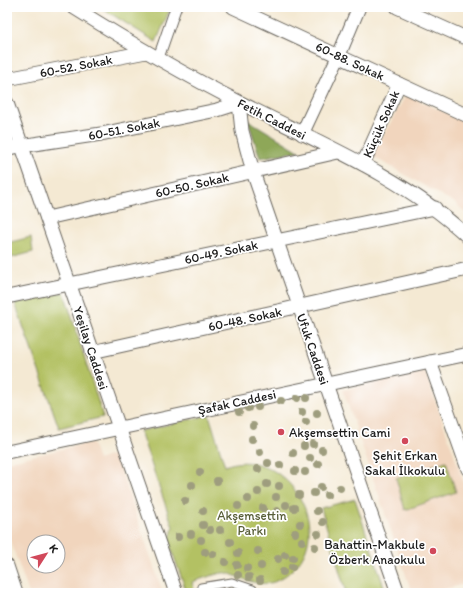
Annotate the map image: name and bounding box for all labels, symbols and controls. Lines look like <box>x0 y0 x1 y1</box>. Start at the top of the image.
street label: 60-88. Sokak <box>313 39 387 84</box>
street label: 60-52. Sokak <box>38 52 114 80</box>
street label: Küçük Sokak <box>360 88 403 160</box>
street label: Fetih Caddesi <box>235 95 309 143</box>
street label: 60-51. Sokak <box>87 115 162 143</box>
street label: 60-50. Sokak <box>154 169 230 201</box>
street label: 60-49. Sokak <box>183 237 259 267</box>
street label: Yeşilay Caddesi <box>70 304 112 392</box>
street label: 60-48. Sokak <box>207 304 284 334</box>
street label: Ufuk Caddesi <box>294 311 332 387</box>
street label: Şafak Caddesi <box>197 386 277 418</box>
place label: Akşemsettin Cami <box>289 425 390 440</box>
marker: Akşemsettin Cami <box>276 427 286 437</box>
marker: Şehit Erkan Sakal İlkokulu <box>400 436 410 446</box>
place label: Şehit Erkan Sakal İlkokulu <box>365 448 445 478</box>
park label: Akşemsettin Parkı <box>217 508 287 538</box>
north arrow <box>26 534 66 574</box>
place label: Bahattin-Makbule Özberk Anaokulu <box>324 537 425 567</box>
text: K <box>46 542 62 556</box>
marker: Bahattin-Makbule Özberk Anaokulu <box>428 546 438 556</box>

